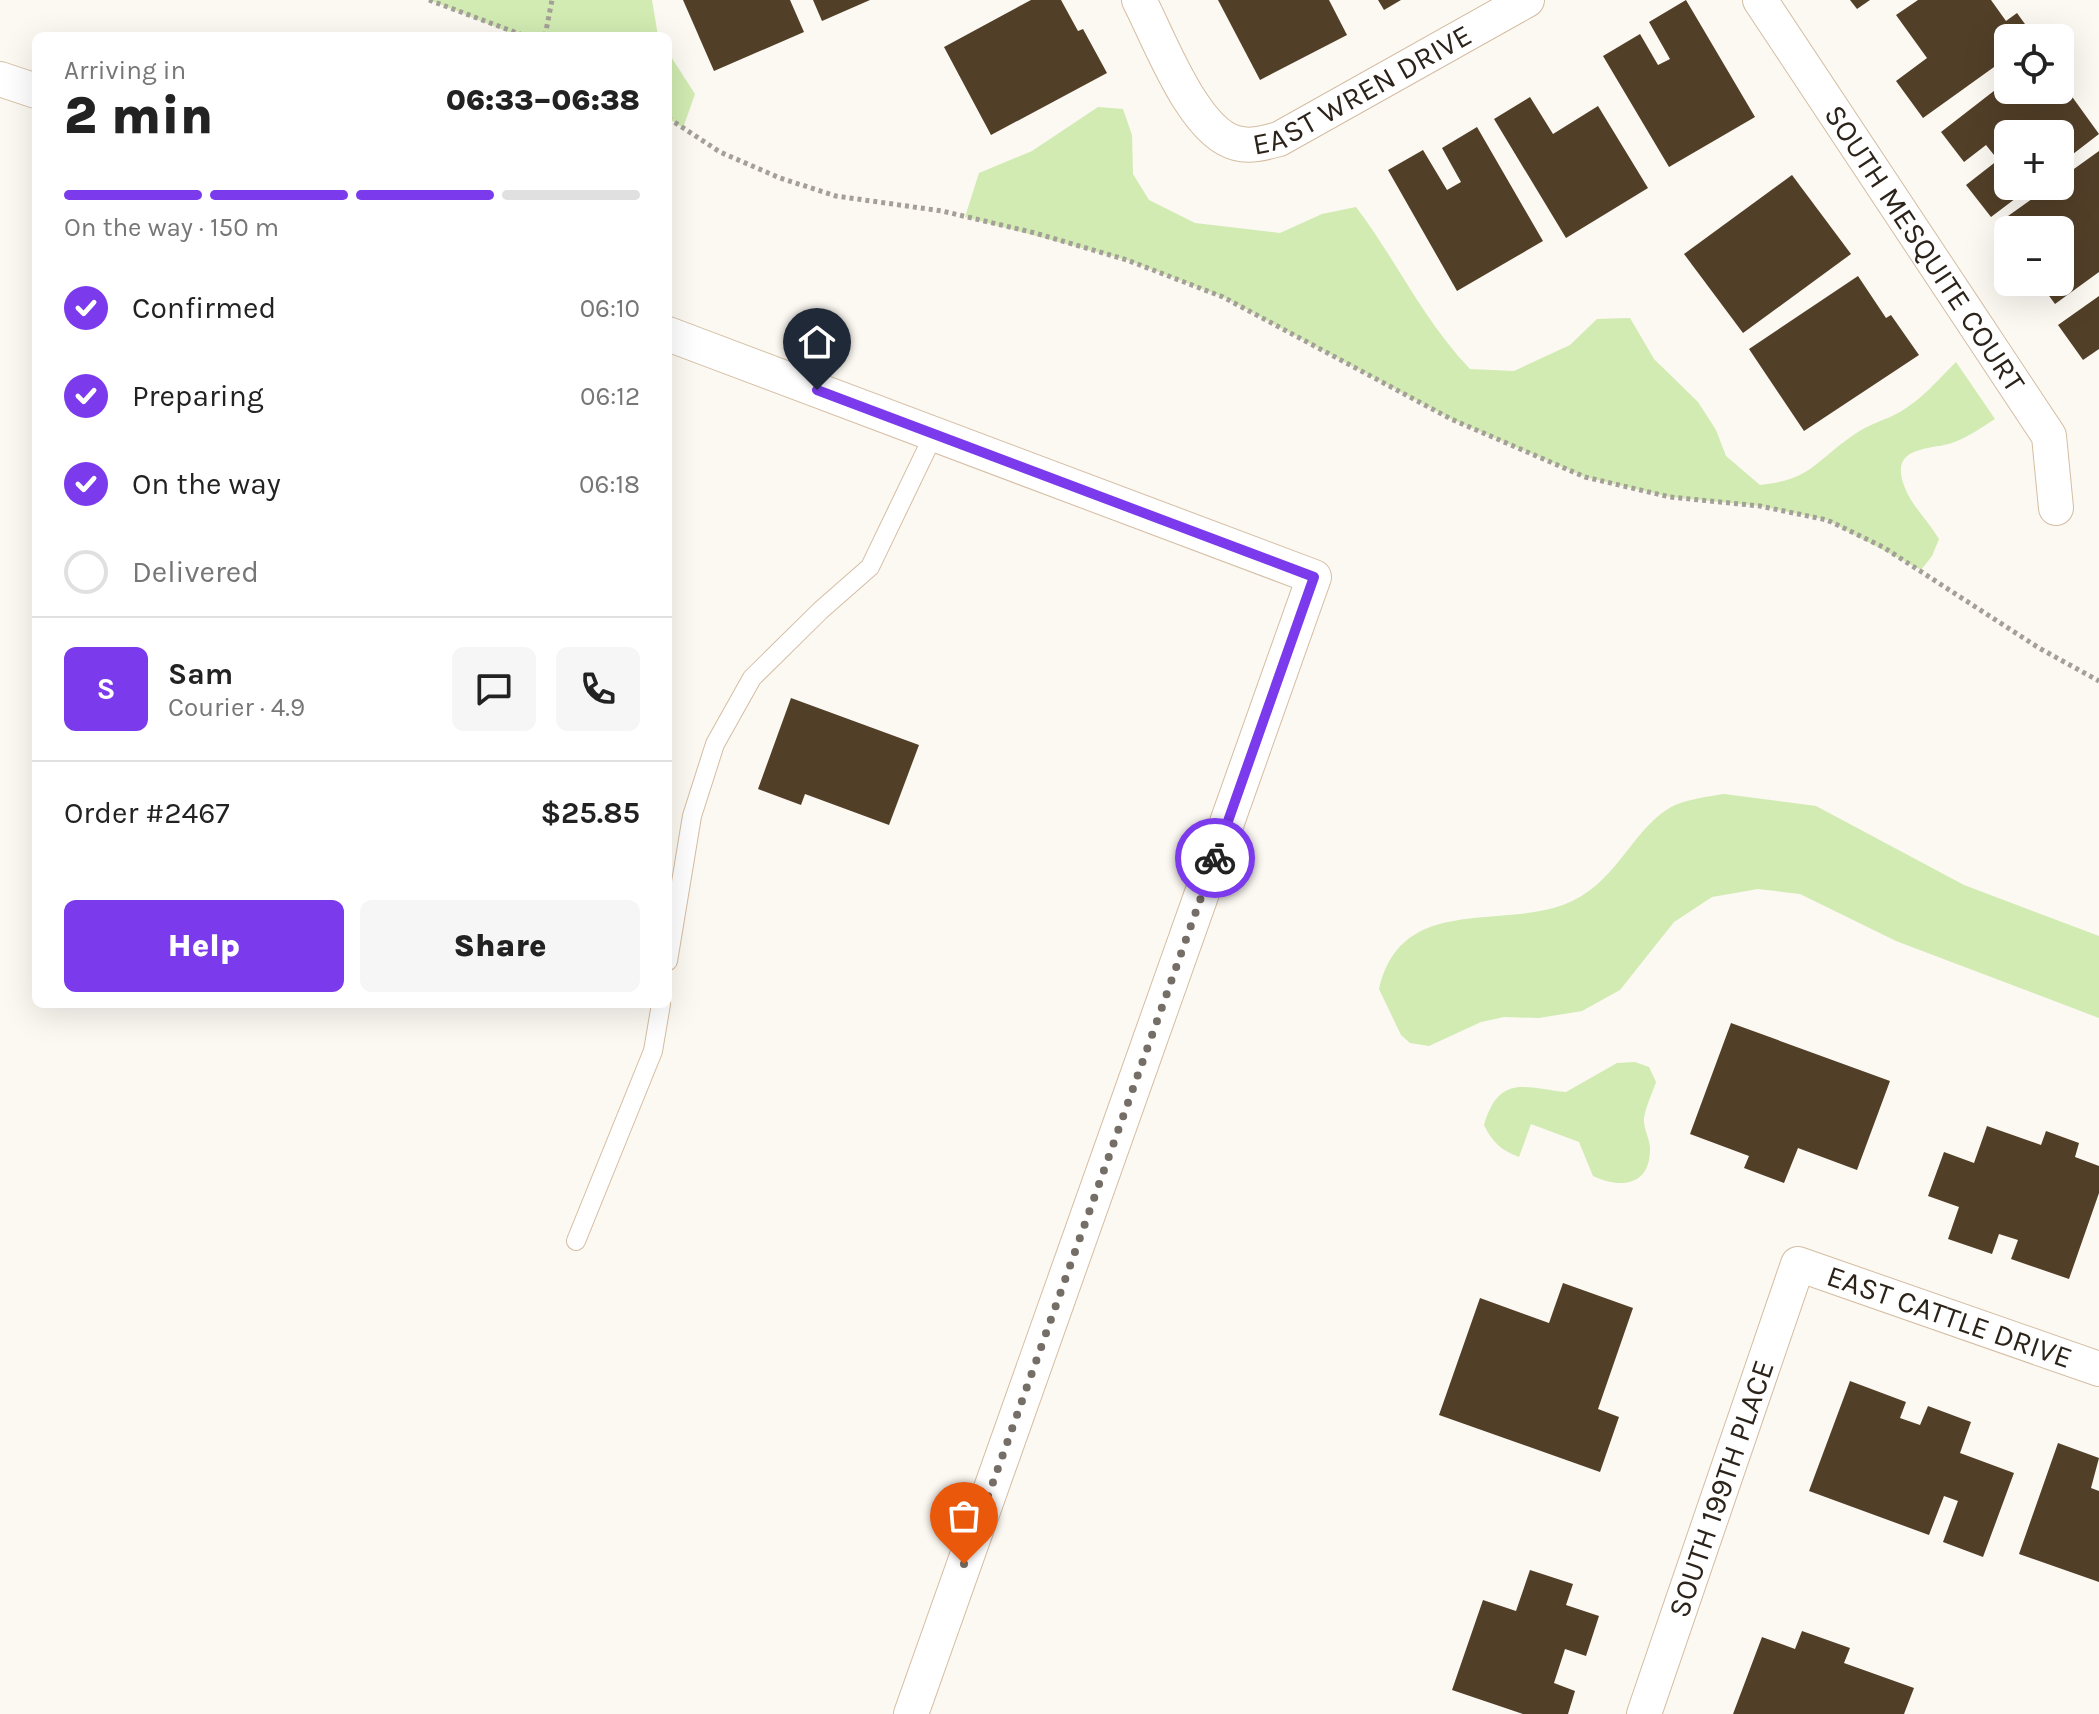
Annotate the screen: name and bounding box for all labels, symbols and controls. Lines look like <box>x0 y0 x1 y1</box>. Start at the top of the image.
street label: EAST WREN DRIVE <box>1250 17 1478 163</box>
map controls <box>1994 24 2074 296</box>
button: locate <box>1994 24 2074 104</box>
text: Arriving in <box>64 55 186 86</box>
text: 06:33–06:38 <box>446 82 640 118</box>
text: 2 min <box>64 85 213 146</box>
street label: SOUTH MESQUITE COURT <box>1817 98 2033 399</box>
button: + <box>1994 120 2074 200</box>
text: On the way · 150 m <box>64 212 279 243</box>
button: − <box>1994 216 2074 296</box>
icon: check <box>64 286 108 330</box>
text: Confirmed <box>132 290 276 326</box>
text: 06:10 <box>580 293 640 324</box>
pin <box>783 308 851 390</box>
icon: home <box>795 320 839 364</box>
icon: check <box>64 374 108 418</box>
text: Preparing <box>132 378 264 414</box>
text: 06:12 <box>580 381 640 412</box>
icon: check <box>64 462 108 506</box>
text: On the way <box>132 466 281 502</box>
text: 06:18 <box>579 469 640 500</box>
text: Delivered <box>132 554 259 590</box>
button: chat <box>452 647 536 731</box>
button: phone <box>556 647 640 731</box>
text: Sam <box>168 656 233 692</box>
text: S <box>96 671 116 707</box>
text: Courier · 4.9 <box>168 692 305 723</box>
text: Order #2467 <box>64 795 230 831</box>
text: $25.85 <box>540 795 640 831</box>
courier <box>1175 818 1255 898</box>
icon: bike <box>1193 836 1237 880</box>
button: Help <box>64 900 344 992</box>
button: Share <box>360 900 640 992</box>
street label: EAST CATTLE DRIVE <box>1822 1257 2077 1376</box>
street label: SOUTH 199TH PLACE <box>1660 1356 1782 1622</box>
pin <box>930 1482 998 1564</box>
icon: bag <box>942 1494 986 1538</box>

